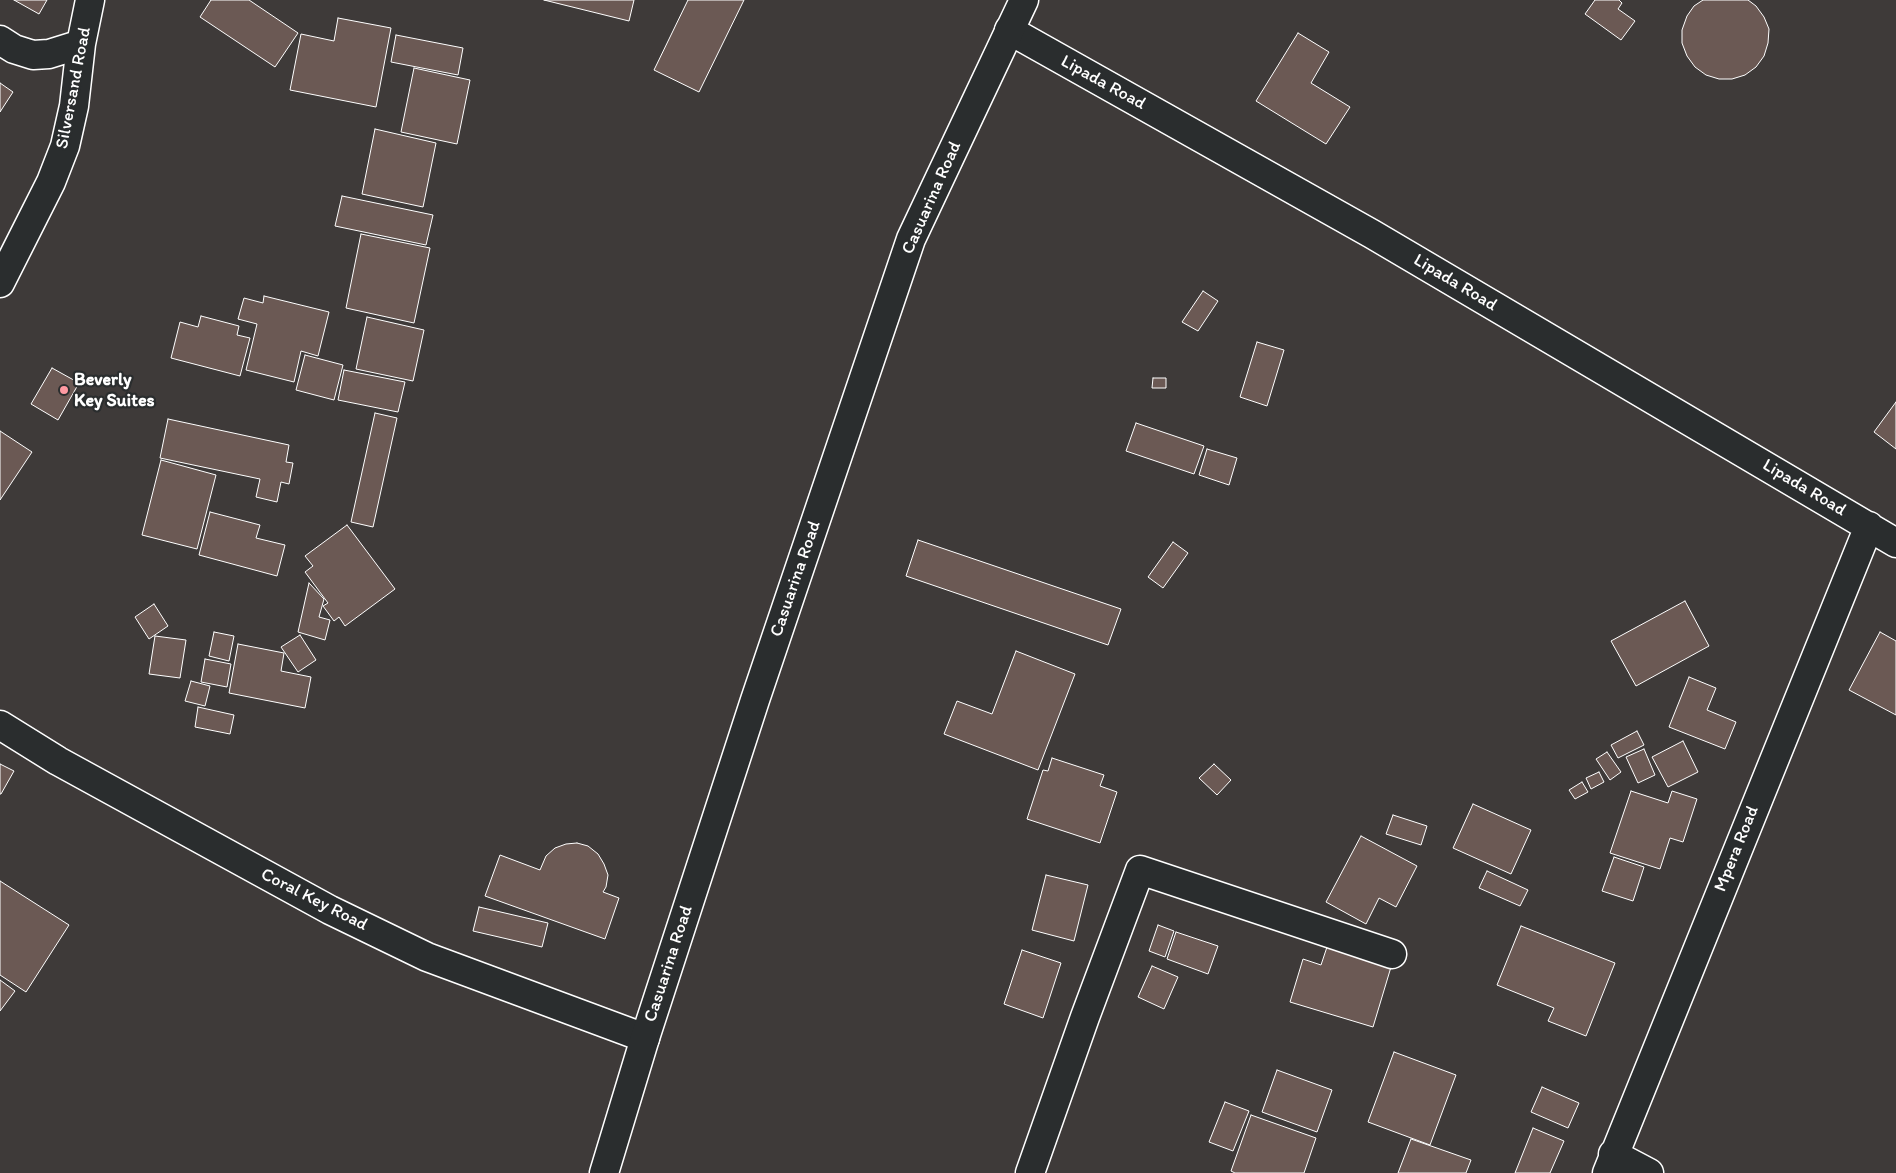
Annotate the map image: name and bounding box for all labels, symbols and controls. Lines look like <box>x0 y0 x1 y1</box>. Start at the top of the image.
street label: Silversand Road <box>52 25 96 151</box>
street label: Lipada Road <box>1057 51 1149 115</box>
street label: Casuarina Road <box>897 138 967 258</box>
street label: Lipada Road <box>1409 250 1501 316</box>
place label: Beverly Key Suites <box>74 369 155 412</box>
marker: Beverly Key Suites <box>58 384 70 396</box>
street label: Lipada Road <box>1758 455 1850 521</box>
street label: Casuarina Road <box>766 518 826 640</box>
street label: Mpera Road <box>1710 803 1764 895</box>
street label: Coral Key Road <box>257 864 371 936</box>
street label: Casuarina Road <box>640 903 698 1025</box>

